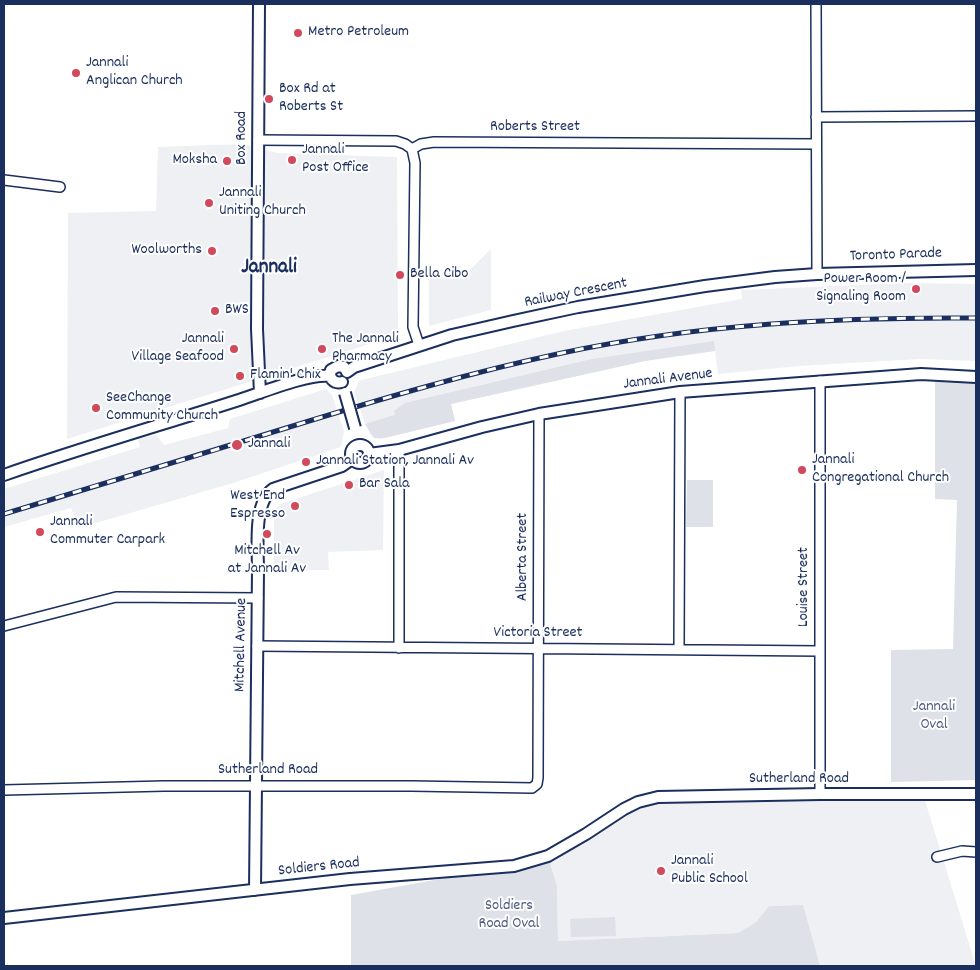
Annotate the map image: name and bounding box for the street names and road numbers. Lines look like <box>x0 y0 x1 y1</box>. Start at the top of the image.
street label: Box Road <box>233 111 253 165</box>
street label: Roberts Street <box>490 118 580 138</box>
street label: Toronto Parade <box>850 245 942 267</box>
street label: Railway Crescent <box>523 275 629 313</box>
street label: Jannali Avenue <box>622 365 714 395</box>
street label: Alberta Street <box>514 513 534 601</box>
street label: Louise Street <box>795 547 815 627</box>
street label: Mitchell Avenue <box>232 598 252 692</box>
street label: Victoria Street <box>494 624 582 644</box>
street label: Sutherland Road <box>218 761 318 781</box>
street label: Sutherland Road <box>749 770 849 790</box>
street label: Soldiers Road <box>277 854 361 882</box>

